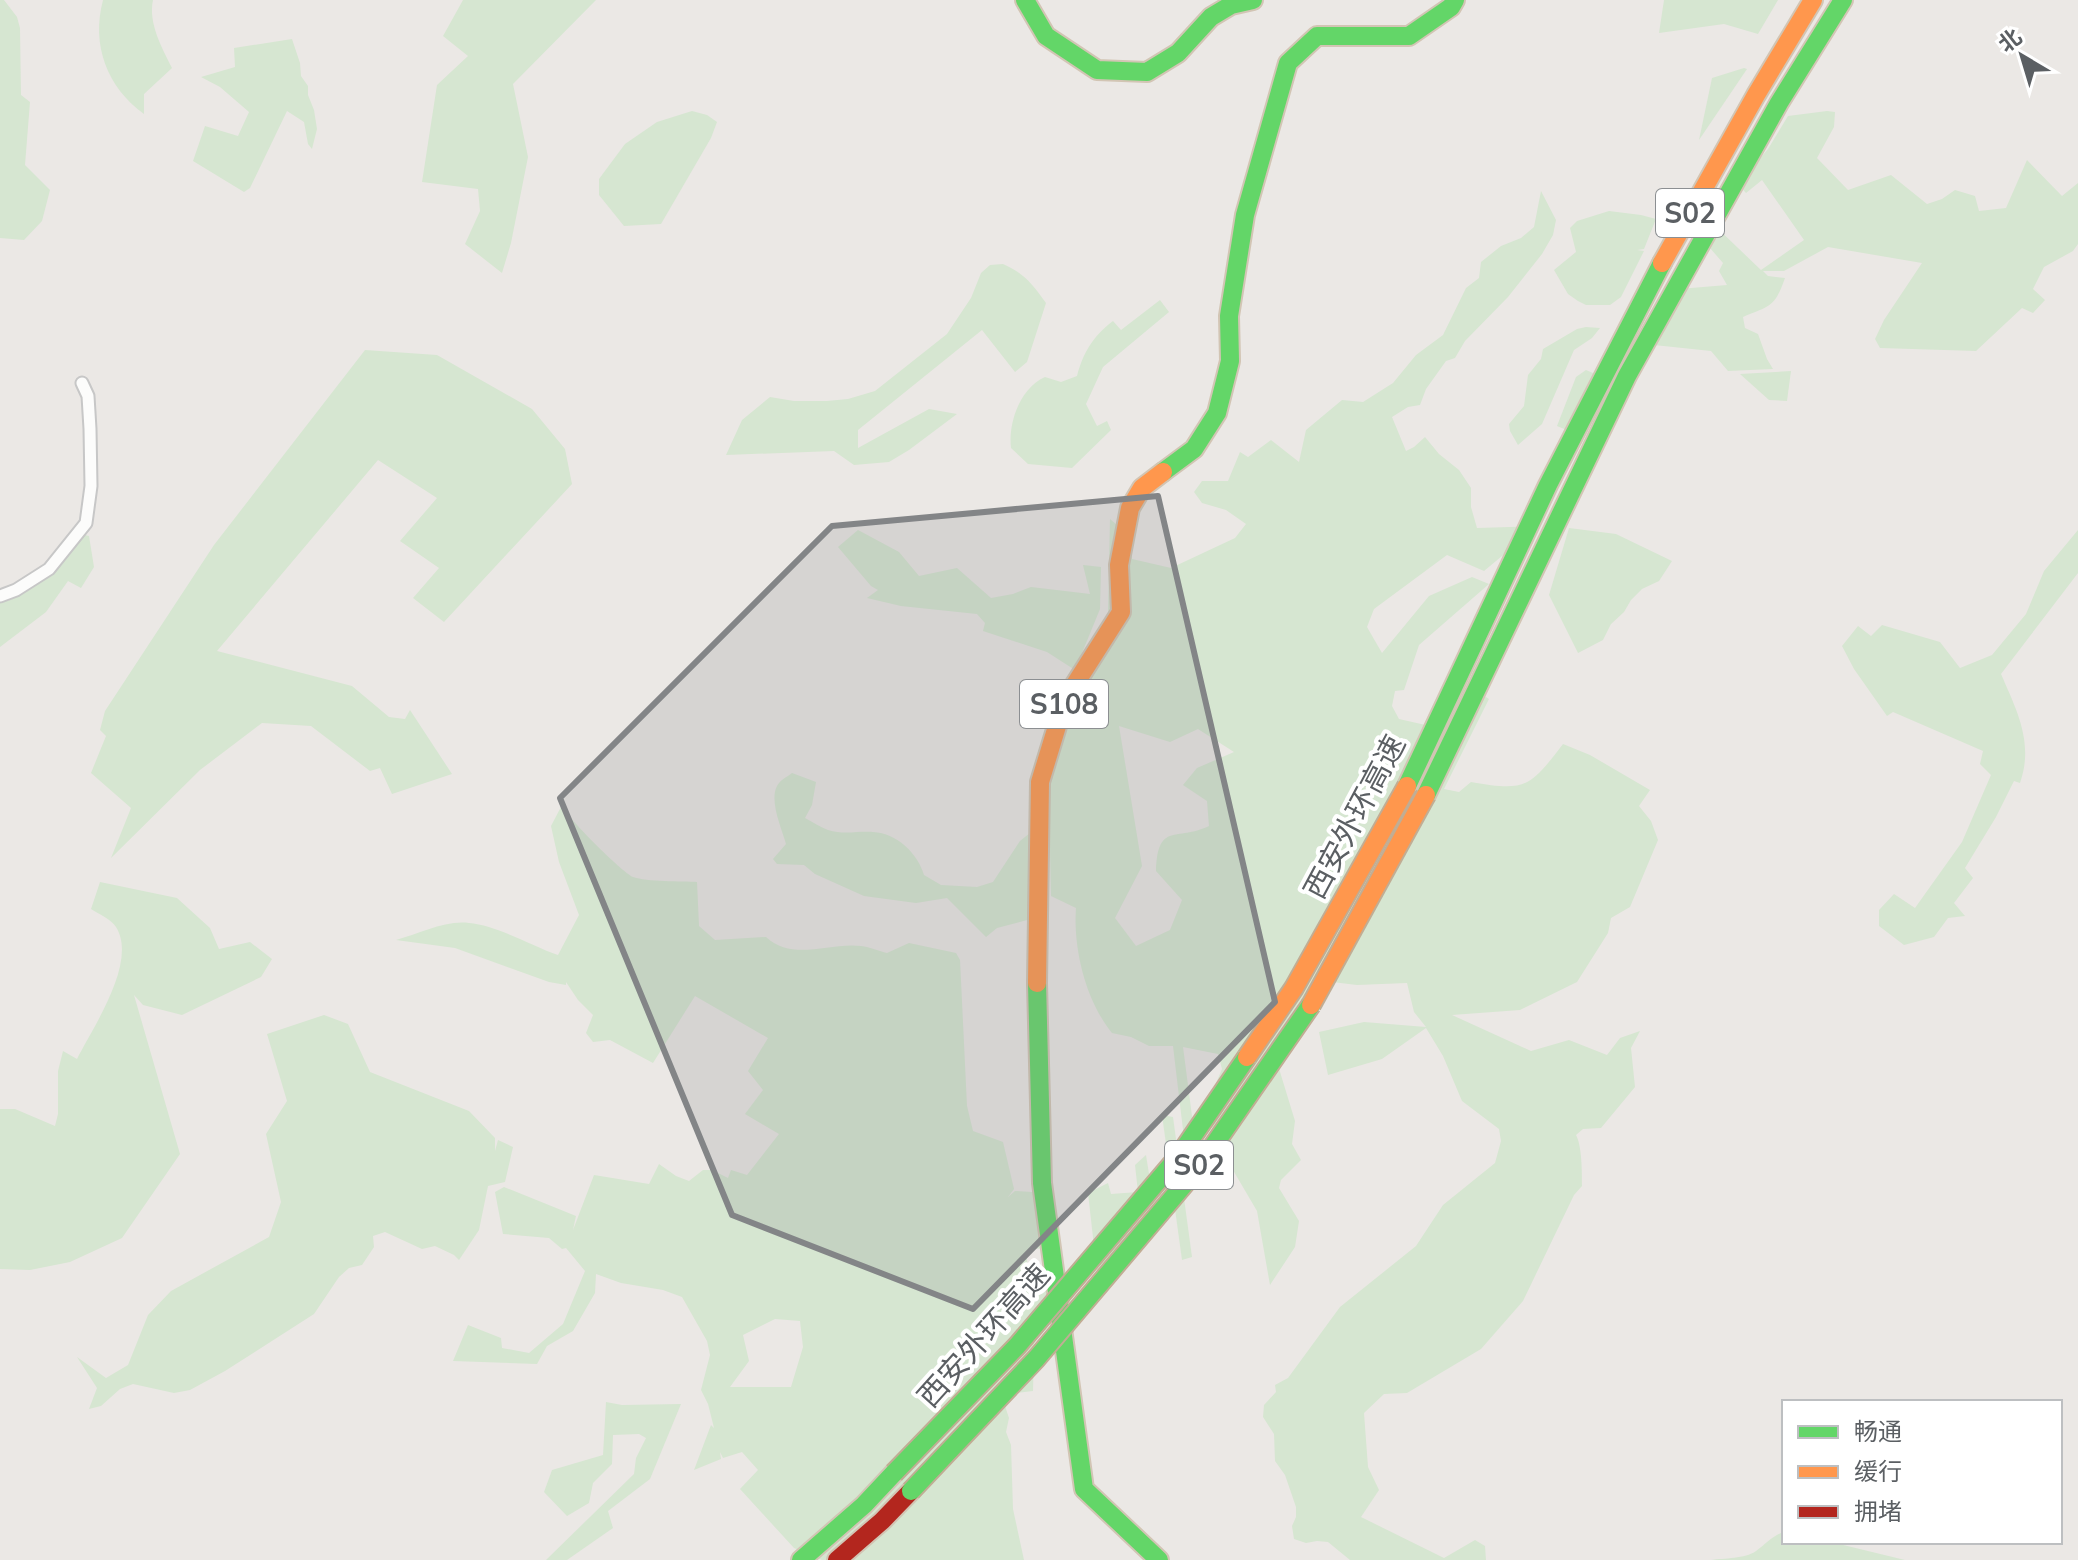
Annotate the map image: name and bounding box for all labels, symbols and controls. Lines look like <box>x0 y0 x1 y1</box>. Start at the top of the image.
north arrow <box>1982 16 2062 96</box>
text: 北 <box>1992 22 2027 58</box>
road number: S02 <box>1656 189 1724 237</box>
road number: S108 <box>1020 680 1108 728</box>
street label: 西安外环高速 <box>1295 728 1413 905</box>
road number: S02 <box>1165 1141 1233 1189</box>
street label: 西安外环高速 <box>909 1256 1058 1415</box>
legend <box>1782 1400 2062 1544</box>
text: 畅通 <box>1854 1416 1902 1446</box>
text: 缓行 <box>1854 1456 1902 1486</box>
text: 拥堵 <box>1854 1496 1902 1526</box>

